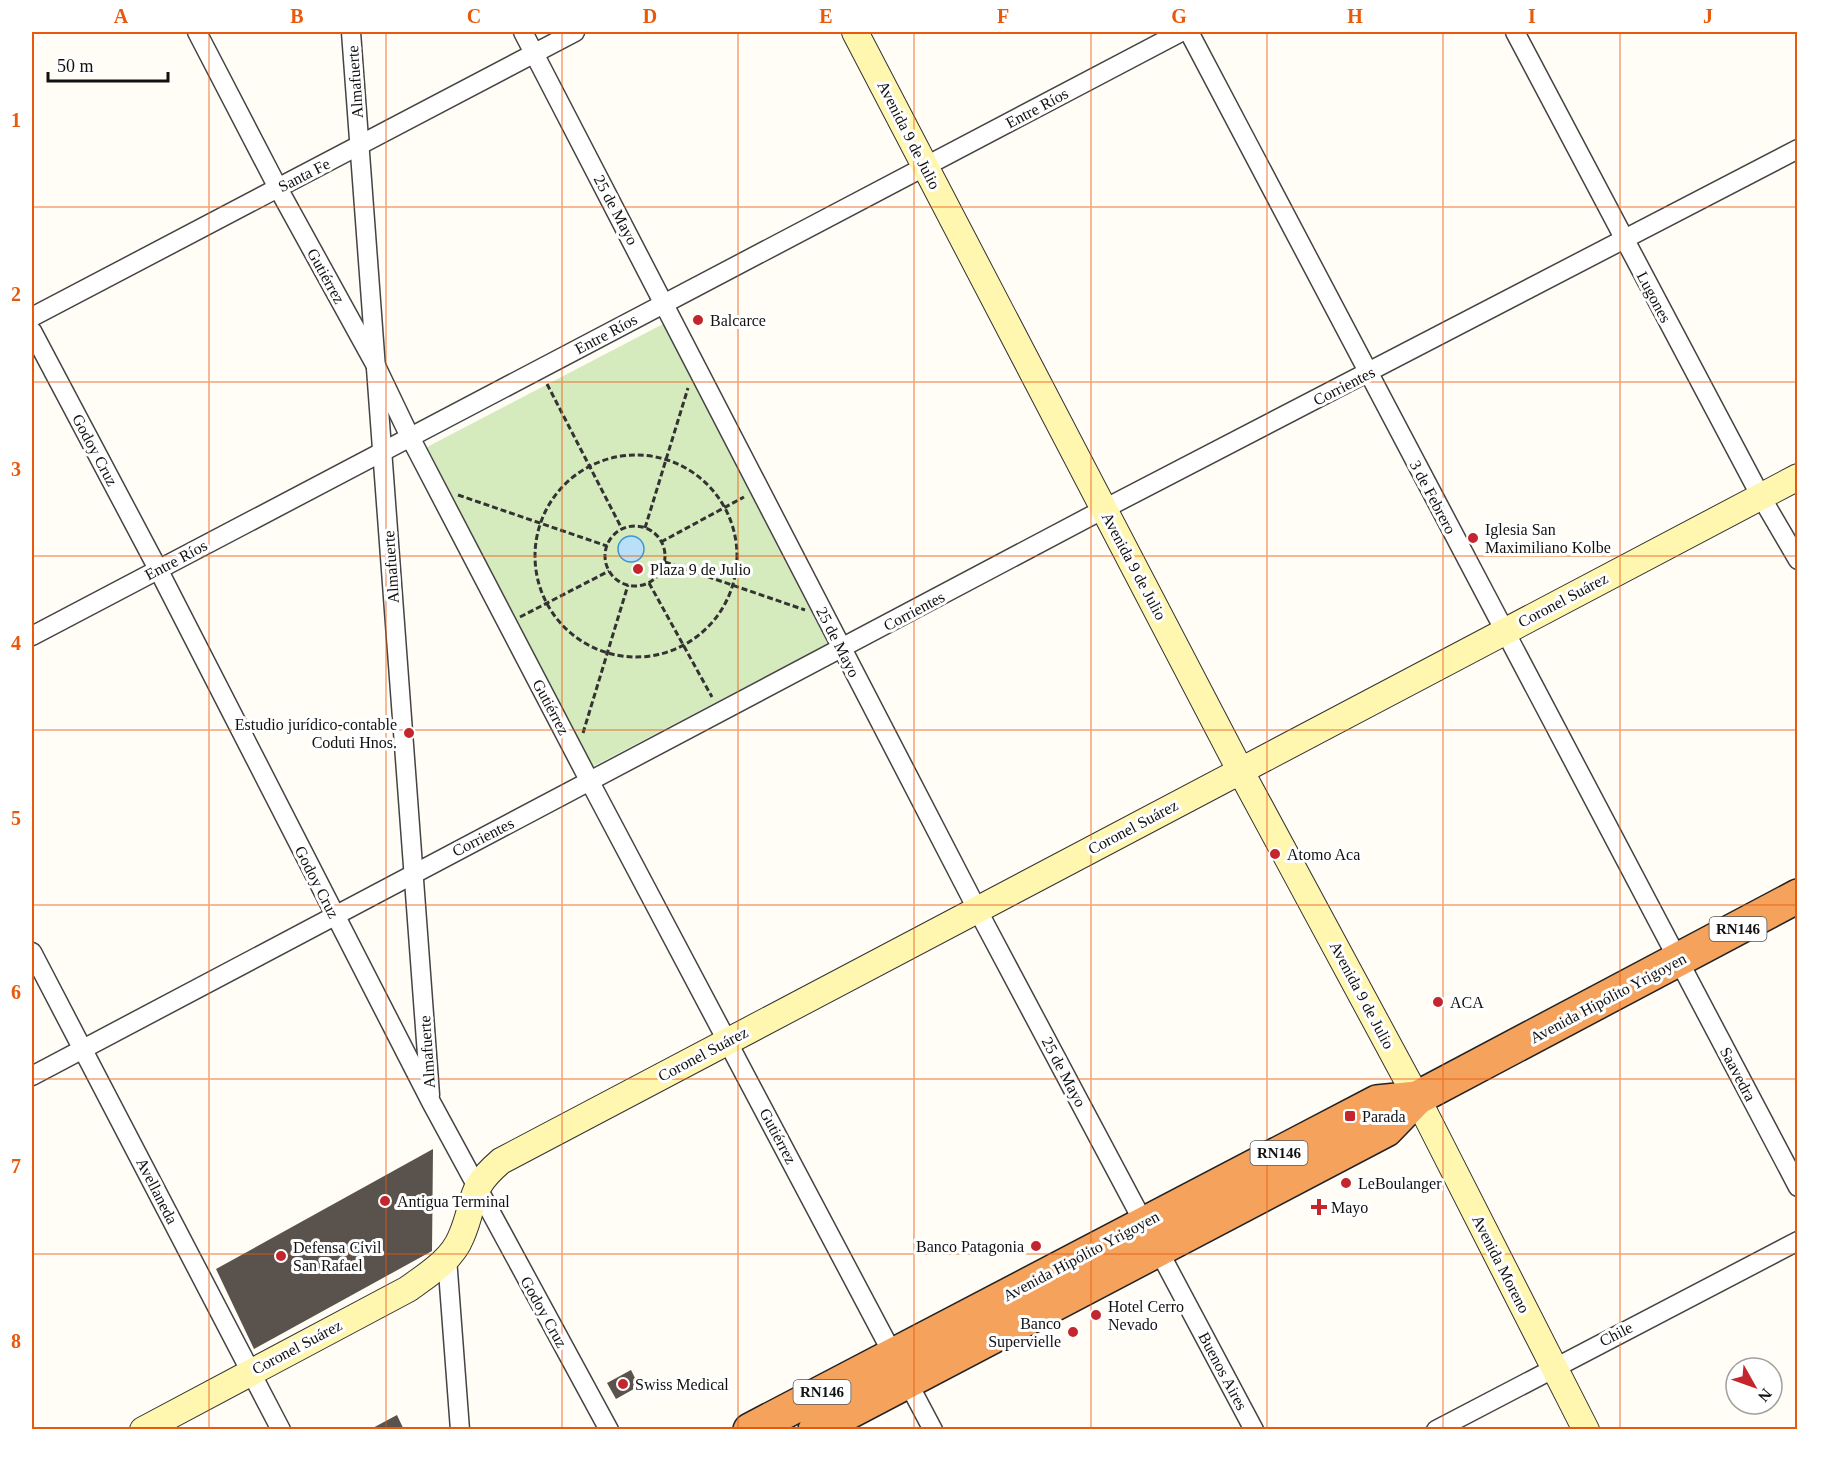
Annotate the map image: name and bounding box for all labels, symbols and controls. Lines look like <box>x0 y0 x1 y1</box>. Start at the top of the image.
text: A <box>114 5 129 27</box>
text: B <box>290 5 304 27</box>
text: C <box>467 5 481 27</box>
text: D <box>643 5 657 27</box>
text: E <box>819 5 833 27</box>
text: F <box>997 5 1009 27</box>
text: G <box>1171 5 1187 27</box>
text: H <box>1347 5 1363 27</box>
text: I <box>1528 5 1536 27</box>
text: J <box>1703 5 1713 27</box>
scale bar <box>48 45 168 83</box>
street label: Almafuerte <box>344 45 366 119</box>
text: 50 m <box>57 56 94 76</box>
street label: Avenida 9 de Julio <box>874 78 944 192</box>
street label: Entre Ríos <box>1003 85 1071 131</box>
text: 1 <box>11 109 21 131</box>
street label: Santa Fe <box>275 155 333 195</box>
street label: 25 de Mayo <box>590 172 641 248</box>
street label: Gutiérrez <box>304 245 348 307</box>
street label: Lugones <box>1633 269 1674 326</box>
text: 2 <box>11 283 21 305</box>
street label: Entre Ríos <box>572 311 640 357</box>
place label: Balcarce <box>710 312 766 329</box>
marker: Balcarce <box>691 313 705 327</box>
street label: Corrientes <box>1310 363 1378 409</box>
street label: Godoy Cruz <box>68 411 121 489</box>
street label: 3 de Febrero <box>1407 457 1459 537</box>
text: 3 <box>11 458 21 480</box>
street label: Avenida 9 de Julio <box>1099 509 1169 623</box>
place label: Iglesia San Maximiliano Kolbe <box>1485 521 1611 556</box>
street label: Almafuerte <box>380 530 402 604</box>
marker: Iglesia San Maximiliano Kolbe <box>1466 531 1480 545</box>
street label: Entre Ríos <box>142 537 210 583</box>
place label: Plaza 9 de Julio <box>650 561 751 578</box>
marker: Plaza 9 de Julio <box>631 562 645 576</box>
street label: Coronel Suárez <box>1515 569 1611 631</box>
street label: Corrientes <box>881 588 947 634</box>
street label: 25 de Mayo <box>812 604 863 680</box>
text: 4 <box>11 632 21 654</box>
street label: Gutiérrez <box>529 676 573 738</box>
place label: Estudio jurídico-contable Coduti Hnos. <box>235 716 397 751</box>
marker: Estudio jurídico-contable Coduti Hnos. <box>402 726 416 740</box>
street label: Coronel Suárez <box>1085 796 1181 858</box>
text: 5 <box>11 807 21 829</box>
street label: Corrientes <box>449 814 517 860</box>
street label: Godoy Cruz <box>291 843 342 921</box>
place label: Atomo Aca <box>1287 846 1360 863</box>
marker: Atomo Aca <box>1268 847 1282 861</box>
road number: RN146 <box>1710 917 1766 941</box>
street label: Avenida 9 de Julio <box>1327 938 1397 1052</box>
street label: Avenida Hipólito Yrigoyen <box>1527 950 1689 1047</box>
text: 6 <box>11 981 21 1003</box>
place label: ACA <box>1450 994 1484 1011</box>
marker: ACA <box>1431 995 1445 1009</box>
street label: Almafuerte <box>416 1015 438 1089</box>
street label: Coronel Suárez <box>655 1023 751 1085</box>
street label: 25 de Mayo <box>1038 1034 1089 1110</box>
street label: Saavedra <box>1717 1044 1759 1104</box>
street label: Gutiérrez <box>756 1105 800 1167</box>
place label: Parada <box>1362 1108 1406 1125</box>
marker: Parada <box>1343 1109 1357 1123</box>
road number: RN146 <box>1250 1141 1308 1165</box>
text: 7 <box>11 1155 21 1177</box>
street label: Avellaneda <box>133 1155 181 1227</box>
place label: LeBoulanger <box>1358 1175 1442 1193</box>
marker: LeBoulanger <box>1339 1176 1353 1190</box>
place label: Antigua Terminal <box>397 1193 510 1211</box>
marker: Antigua Terminal <box>378 1194 392 1208</box>
place label: Mayo <box>1331 1199 1368 1217</box>
marker: Mayo <box>1312 1200 1326 1214</box>
street label: Avenida Hipólito Yrigoyen <box>1000 1208 1162 1305</box>
street label: Avenida Moreno <box>1469 1212 1533 1316</box>
place label: Banco Patagonia <box>916 1238 1024 1256</box>
place label: Defensa Civil San Rafael <box>293 1239 382 1274</box>
marker: Banco Patagonia <box>1029 1239 1043 1253</box>
marker: Defensa Civil San Rafael <box>274 1249 288 1263</box>
street label: Godoy Cruz <box>517 1273 571 1351</box>
place label: Hotel Cerro Nevado <box>1108 1298 1184 1333</box>
marker: Hotel Cerro Nevado <box>1089 1308 1103 1322</box>
place label: Banco Supervielle <box>988 1315 1061 1351</box>
street label: Coronel Suárez <box>249 1316 345 1378</box>
street label: Chile <box>1597 1319 1635 1349</box>
marker: Banco Supervielle <box>1066 1325 1080 1339</box>
street label: Buenos Aires <box>1195 1329 1251 1413</box>
text: 8 <box>11 1330 21 1352</box>
north arrow <box>1724 1356 1784 1416</box>
place label: Swiss Medical <box>635 1376 729 1393</box>
marker: Swiss Medical <box>616 1377 630 1391</box>
road number: RN146 <box>794 1380 850 1404</box>
text: N <box>1755 1385 1775 1406</box>

